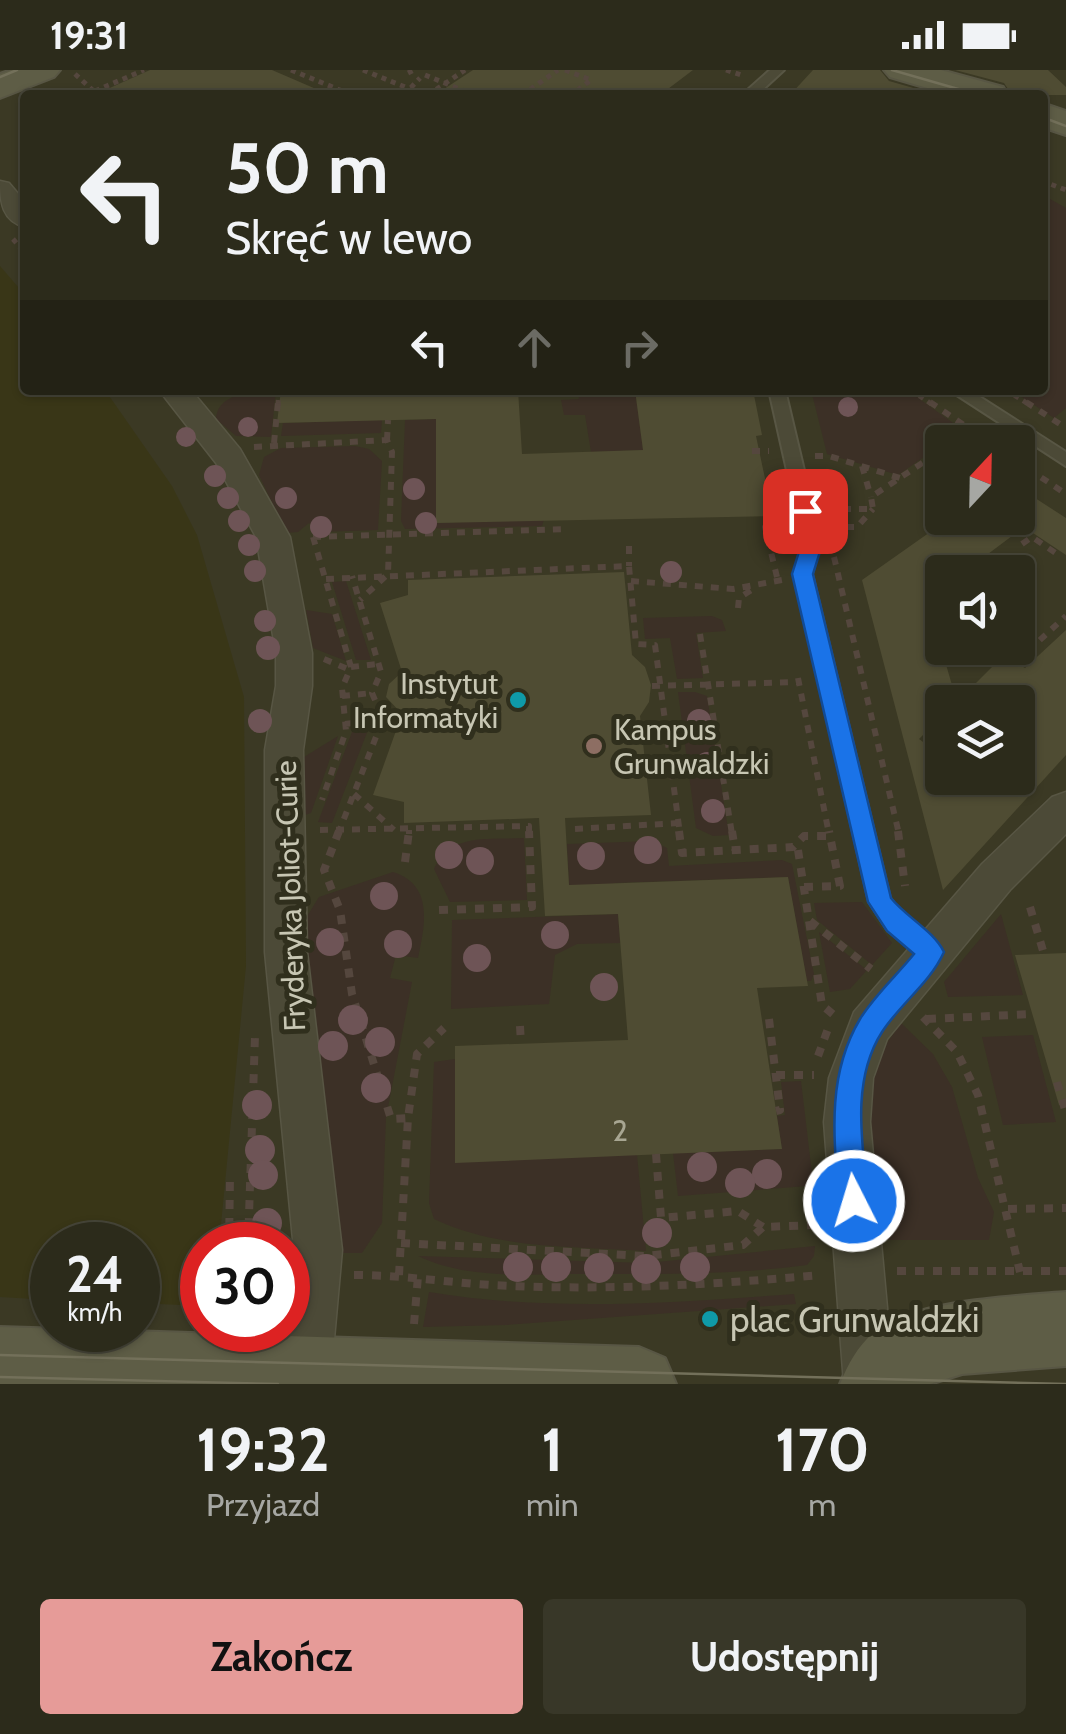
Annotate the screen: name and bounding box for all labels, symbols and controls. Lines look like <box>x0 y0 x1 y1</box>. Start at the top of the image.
text: 19:31 <box>50 12 128 59</box>
text: 50 m <box>225 125 389 211</box>
icon: left <box>60 130 190 260</box>
text: Skręć w lewo <box>225 211 472 265</box>
icon: left <box>402 320 457 375</box>
icon: ahead <box>507 320 562 375</box>
icon: right <box>612 320 667 375</box>
north arrow <box>925 425 1035 535</box>
map controls <box>925 425 1035 795</box>
pin <box>763 469 848 554</box>
icon: arrive <box>778 484 833 539</box>
button: sound <box>925 555 1035 665</box>
place label: Instytut Informatyki <box>353 665 498 736</box>
button: layers <box>925 685 1035 795</box>
marker: Instytut Informatyki <box>507 689 529 711</box>
place label: Kampus Grunwaldzki <box>614 711 769 782</box>
marker: Kampus Grunwaldzki <box>583 735 605 757</box>
street label: Fryderyka Joliot-Curie <box>267 760 313 1032</box>
house number: 2 <box>612 1112 628 1149</box>
position arrow <box>802 1149 906 1253</box>
speed limit sign: 30 <box>180 1222 310 1352</box>
text: 24 <box>66 1244 124 1305</box>
text: km/h <box>68 1297 122 1327</box>
place label: plac Grunwaldzki <box>730 1298 979 1341</box>
marker: plac Grunwaldzki <box>699 1308 721 1330</box>
text: 19:32 <box>196 1413 330 1486</box>
text: 1 <box>541 1413 563 1486</box>
text: 170 <box>775 1413 870 1486</box>
text: Przyjazd <box>206 1485 320 1524</box>
text: min <box>526 1485 579 1524</box>
text: m <box>808 1485 836 1524</box>
button: Zakończ <box>40 1599 523 1714</box>
button: Udostępnij <box>543 1599 1026 1714</box>

